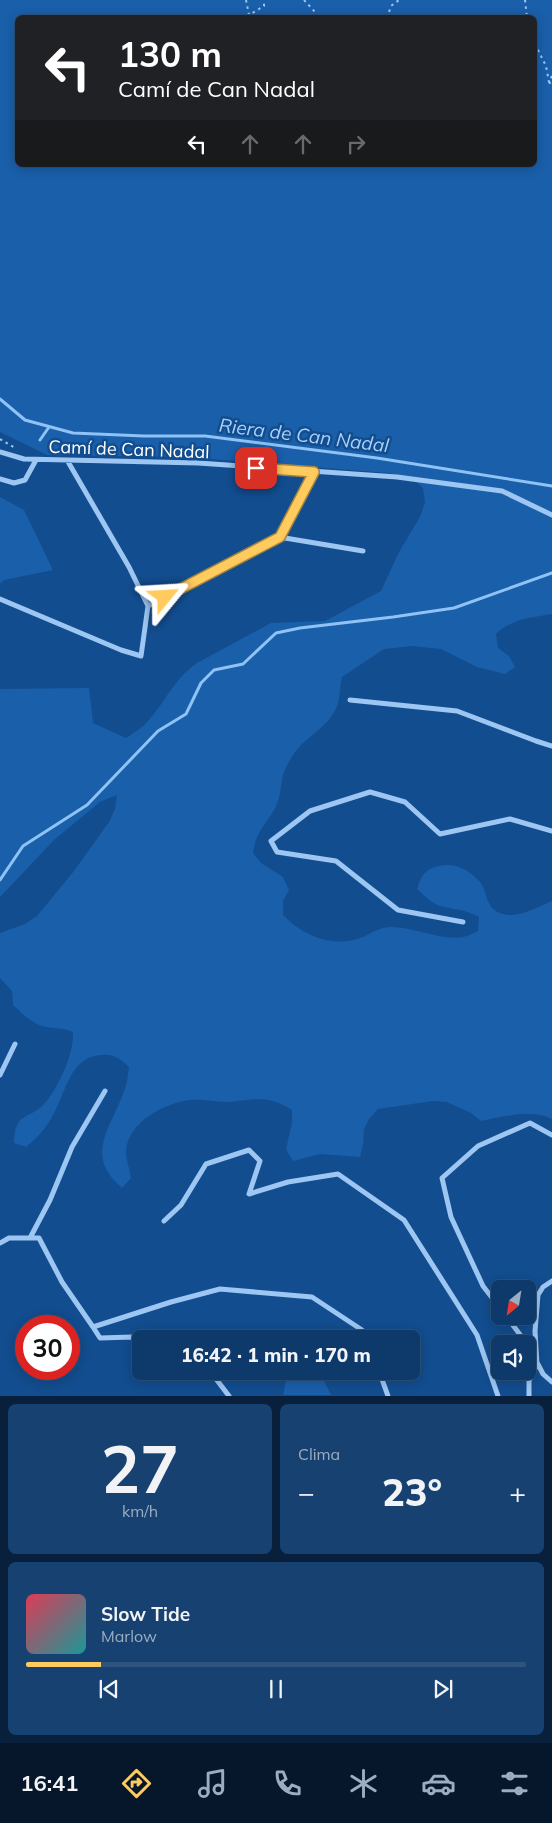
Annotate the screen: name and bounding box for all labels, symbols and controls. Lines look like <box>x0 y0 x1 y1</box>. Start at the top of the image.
text: 130 m <box>118 32 222 76</box>
icon: left <box>35 35 100 100</box>
text: Camí de Can Nadal <box>118 75 315 103</box>
icon: left <box>183 130 211 158</box>
icon: ahead <box>236 130 264 158</box>
icon: ahead <box>289 130 317 158</box>
icon: right <box>342 130 370 158</box>
water label: Riera de Can Nadal <box>218 413 391 457</box>
street label: Camí de Can Nadal <box>48 435 210 463</box>
pin <box>235 447 277 489</box>
icon: arrive <box>242 454 270 482</box>
position arrow <box>138 570 190 622</box>
north arrow <box>491 1280 536 1325</box>
map controls <box>491 1280 536 1380</box>
speed limit sign: 30 <box>15 1315 80 1380</box>
button: sound <box>491 1335 536 1380</box>
text: 16:42 · 1 min · 170 m <box>181 1343 371 1367</box>
text: 27 <box>101 1428 179 1509</box>
text: Clima <box>298 1444 340 1464</box>
text: 23° <box>382 1468 442 1516</box>
text: − <box>298 1475 315 1510</box>
text: + <box>509 1475 526 1510</box>
text: km/h <box>122 1501 158 1521</box>
text: Slow Tide <box>101 1602 190 1626</box>
text: Marlow <box>101 1626 157 1646</box>
icon: previous <box>95 1675 123 1703</box>
icon: pause <box>262 1675 290 1703</box>
icon: next <box>429 1675 457 1703</box>
icon: directions <box>119 1766 154 1801</box>
icon: music <box>195 1766 230 1801</box>
icon: phone <box>270 1766 305 1801</box>
icon: climate <box>346 1766 381 1801</box>
icon: car <box>421 1766 456 1801</box>
icon: filters <box>497 1766 532 1801</box>
text: 16:41 <box>20 1769 79 1797</box>

